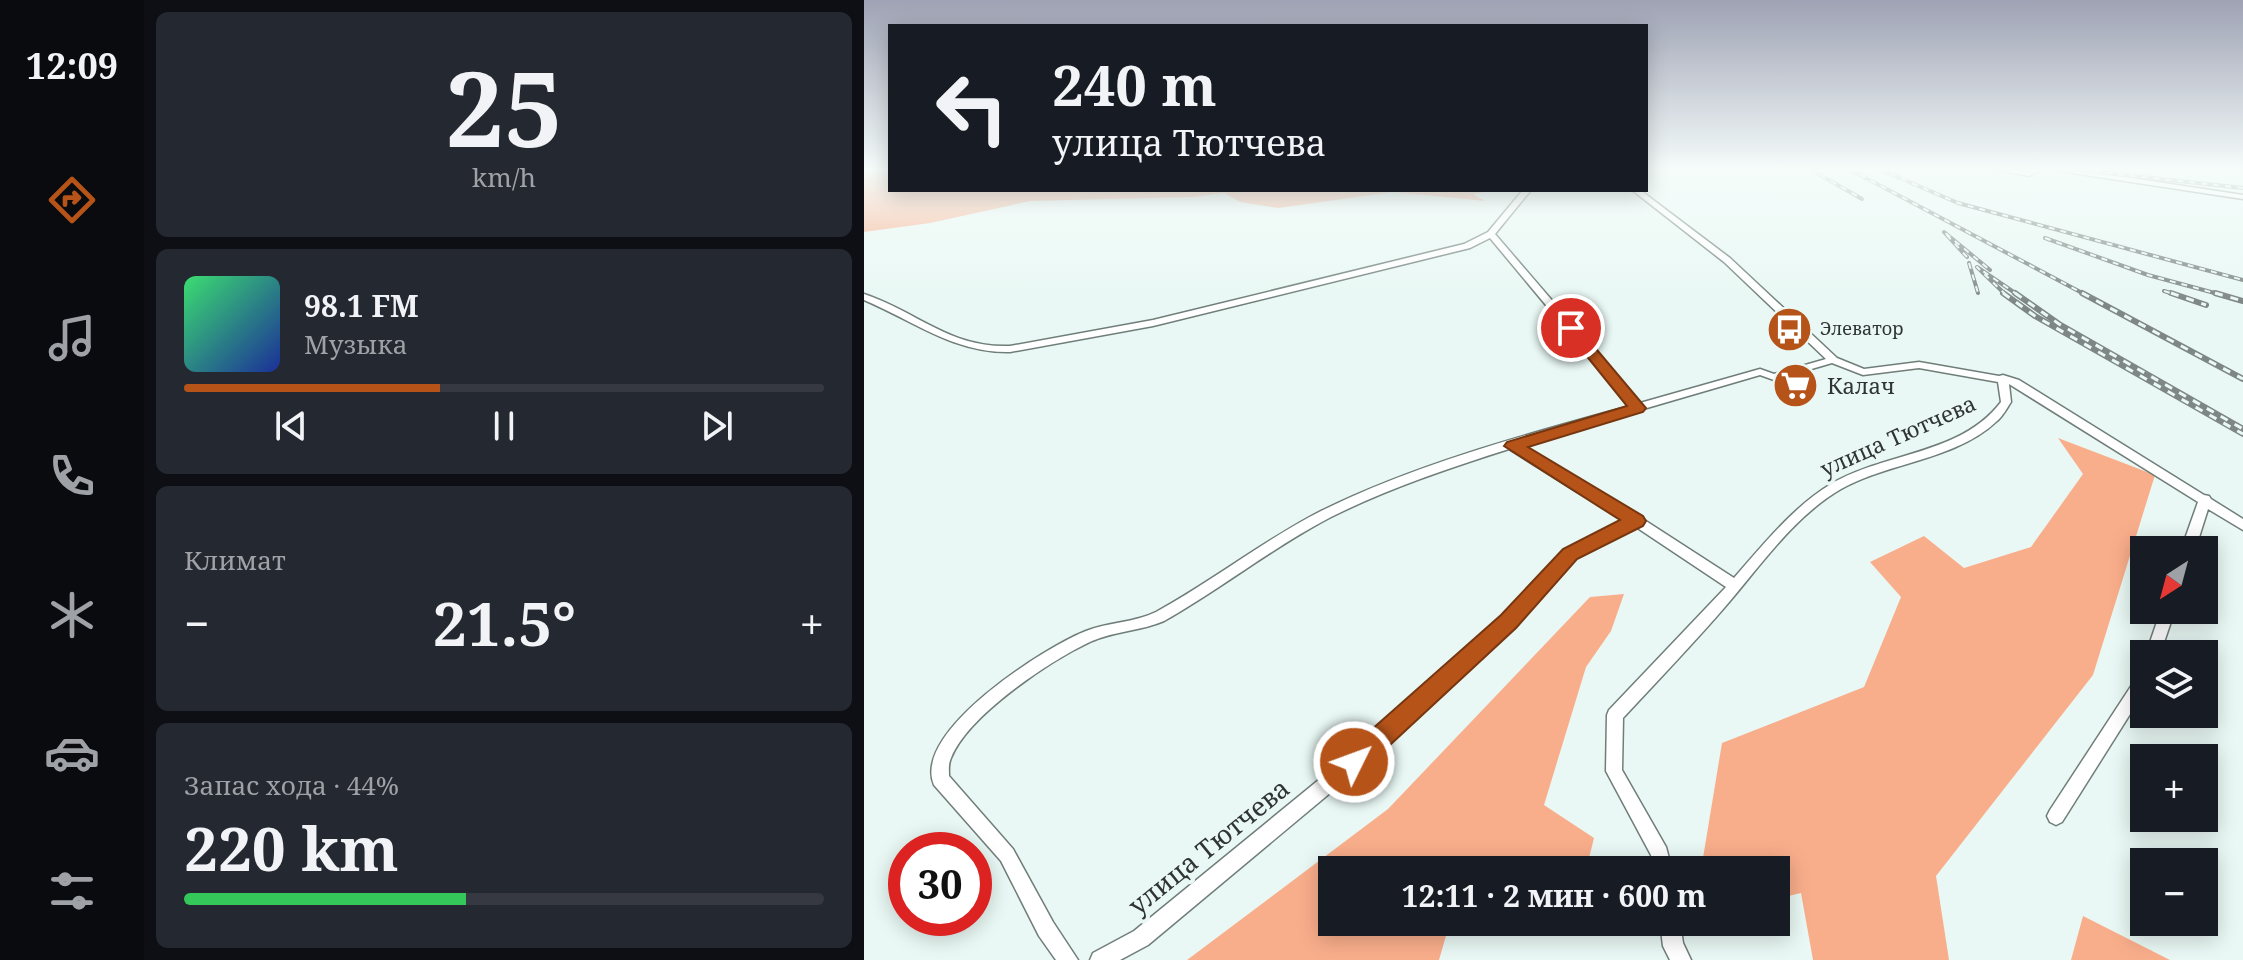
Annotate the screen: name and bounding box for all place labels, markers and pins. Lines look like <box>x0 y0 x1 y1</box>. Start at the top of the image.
pin <box>1537 294 1605 362</box>
bus stop icon: Элеватор <box>1765 305 1813 353</box>
place label: Элеватор <box>1820 316 1904 340</box>
supermarket icon: Калач <box>1772 362 1820 410</box>
place label: Калач <box>1827 370 1895 400</box>

